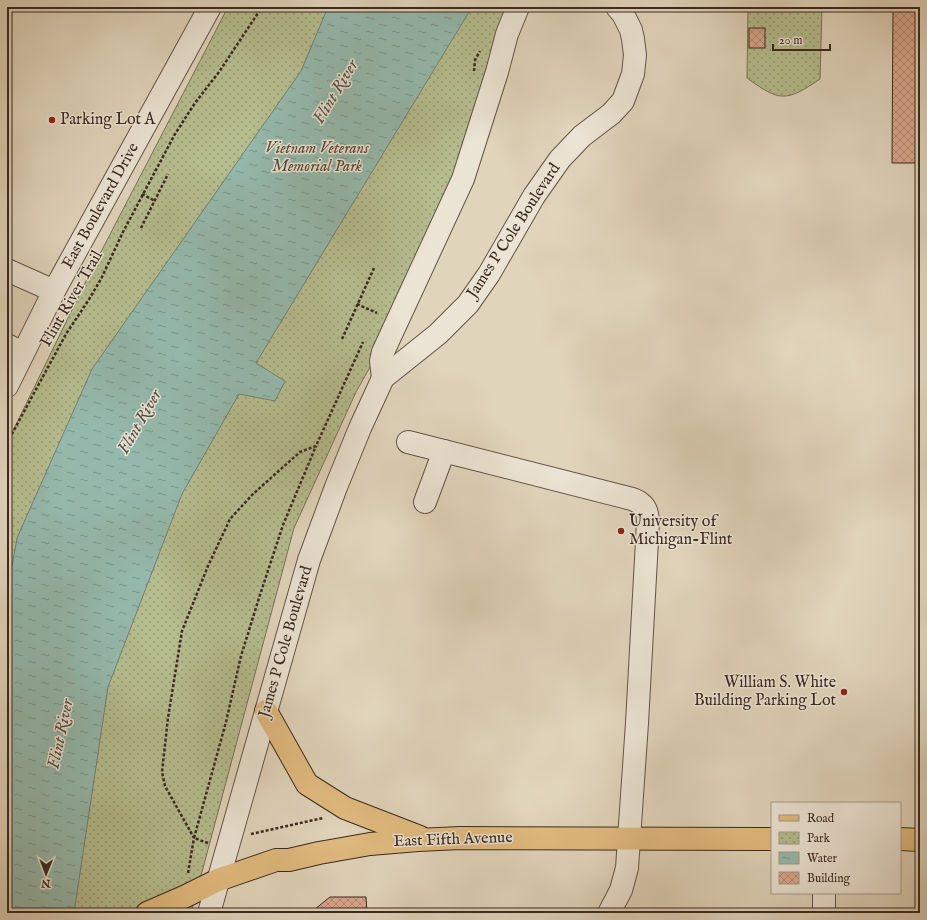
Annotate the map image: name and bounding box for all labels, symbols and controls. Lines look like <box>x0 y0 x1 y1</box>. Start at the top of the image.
scale bar <box>773 26 830 52</box>
text: 20 m <box>779 33 802 48</box>
water label: Flint River <box>309 55 364 128</box>
place label: Parking Lot A <box>60 110 157 130</box>
marker: Parking Lot A <box>47 115 57 125</box>
park label: Vietnam Veterans Memorial Park <box>265 139 369 177</box>
street label: East Boulevard Drive <box>58 140 144 272</box>
street label: James P Cole Boulevard <box>462 159 565 304</box>
street label: Flint River Trail <box>36 247 108 351</box>
water label: Flint River <box>113 385 167 458</box>
place label: University of Michigan-Flint <box>629 512 733 550</box>
marker: University of Michigan-Flint <box>616 526 626 536</box>
street label: James P Cole Boulevard <box>254 563 317 722</box>
place label: William S. White Building Parking Lot <box>694 673 837 711</box>
marker: William S. White Building Parking Lot <box>839 687 849 697</box>
water label: Flint River <box>43 696 79 771</box>
legend <box>771 802 901 894</box>
text: Road <box>807 811 835 826</box>
street label: East Fifth Avenue <box>393 828 513 852</box>
text: Park <box>807 831 830 846</box>
text: Water <box>807 851 838 866</box>
north arrow <box>26 854 66 894</box>
text: Building <box>807 871 851 886</box>
text: N <box>40 876 52 890</box>

